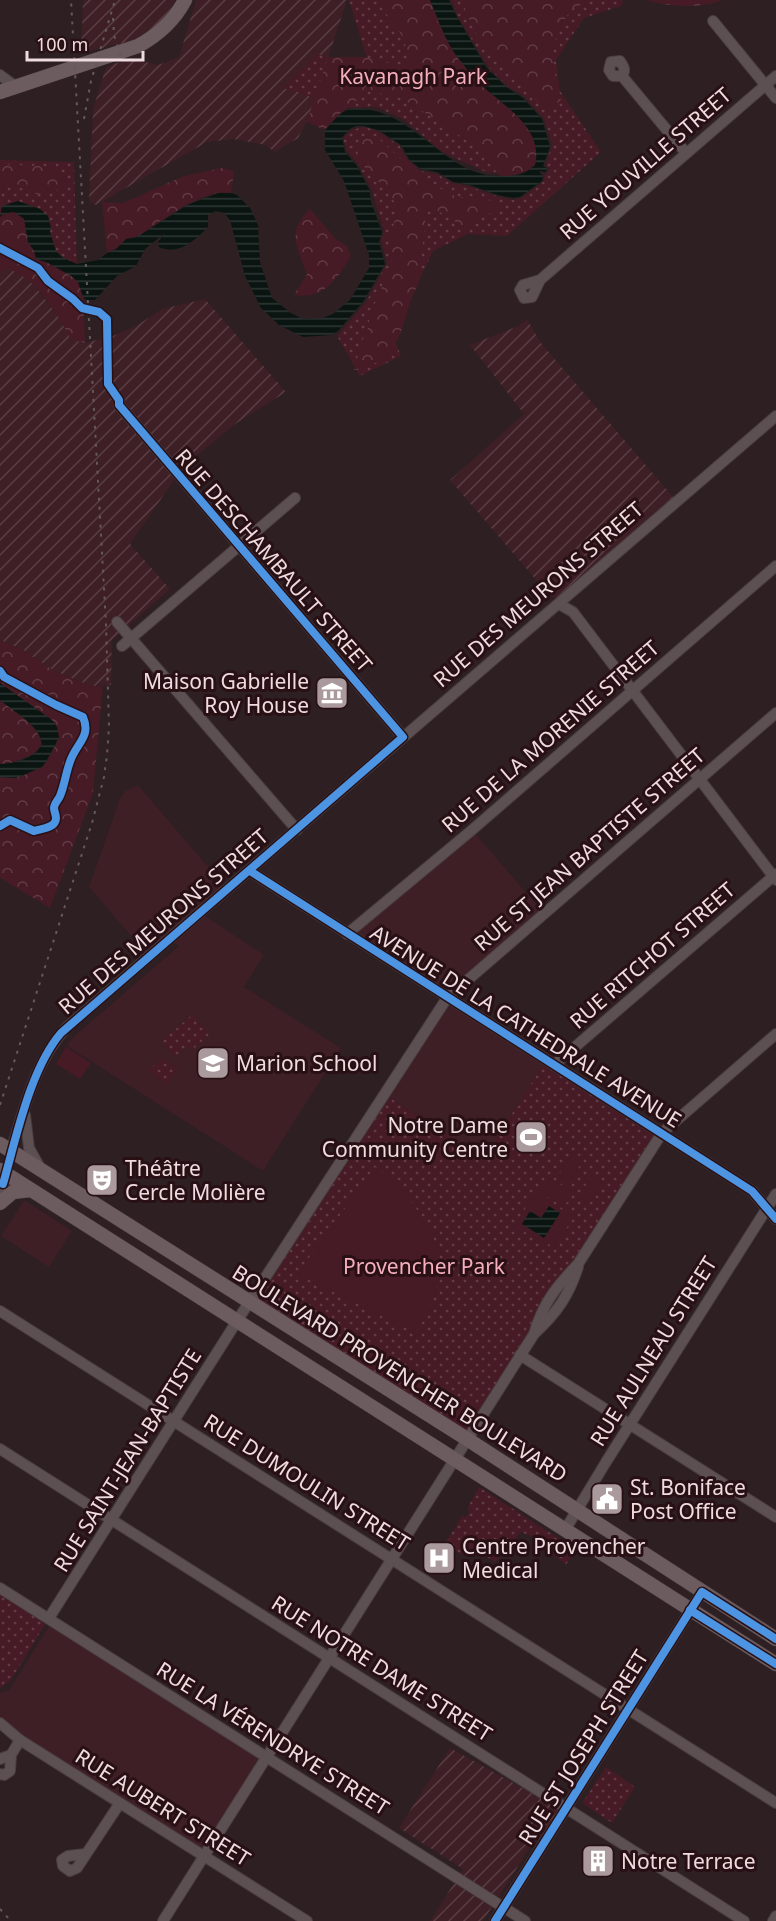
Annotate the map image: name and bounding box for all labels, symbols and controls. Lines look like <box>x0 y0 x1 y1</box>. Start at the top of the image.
scale bar <box>27 24 142 62</box>
text: 100 m <box>36 32 88 56</box>
park label: Kavanagh Park <box>339 62 488 90</box>
street label: RUE YOUVILLE STREET <box>553 80 737 245</box>
street label: RUE DESCHAMBAULT STREET <box>169 443 379 678</box>
street label: RUE DES MEURONS STREET <box>427 495 649 693</box>
street label: RUE DE LA MORENIE STREET <box>435 634 665 838</box>
place label: Maison Gabrielle Roy House <box>143 667 309 719</box>
museum icon: Maison Gabrielle Roy House <box>314 675 350 711</box>
street label: RUE ST JEAN BAPTISTE STREET <box>468 741 710 957</box>
street label: RUE DES MEURONS STREET <box>52 822 274 1020</box>
street label: RUE RITCHOT STREET <box>564 875 741 1034</box>
street label: AVENUE DE LA CATHEDRALE AVENUE <box>365 918 687 1134</box>
school or university icon: Marion School <box>195 1045 231 1081</box>
place label: Marion School <box>236 1049 377 1077</box>
place label: Notre Dame Community Centre <box>322 1111 508 1163</box>
sports icon: Notre Dame Community Centre <box>513 1119 549 1155</box>
place label: Théâtre Cercle Molière <box>125 1154 266 1206</box>
theatre icon: Théâtre Cercle Molière <box>84 1162 120 1198</box>
street label: RUE AULNEAU STREET <box>583 1251 723 1451</box>
park label: Provencher Park <box>343 1252 506 1280</box>
street label: BOULEVARD PROVENCHER BOULEVARD <box>227 1258 573 1488</box>
street label: RUE SAINT-JEAN-BAPTISTE <box>47 1343 207 1577</box>
street label: RUE DUMOULIN STREET <box>199 1407 416 1557</box>
place label: St. Boniface Post Office <box>630 1473 746 1525</box>
public building icon: St. Boniface Post Office <box>589 1481 625 1517</box>
place label: Centre Provencher Medical <box>462 1532 646 1584</box>
hospital icon: Centre Provencher Medical <box>421 1540 457 1576</box>
street label: RUE NOTRE DAME STREET <box>266 1589 498 1748</box>
street label: RUE ST JOSEPH STREET <box>512 1644 655 1850</box>
street label: RUE LA VÉRENDRYE STREET <box>151 1655 395 1821</box>
street label: RUE AUBERT STREET <box>70 1742 256 1872</box>
building icon: Notre Terrace <box>580 1843 616 1879</box>
place label: Notre Terrace <box>621 1847 755 1875</box>

